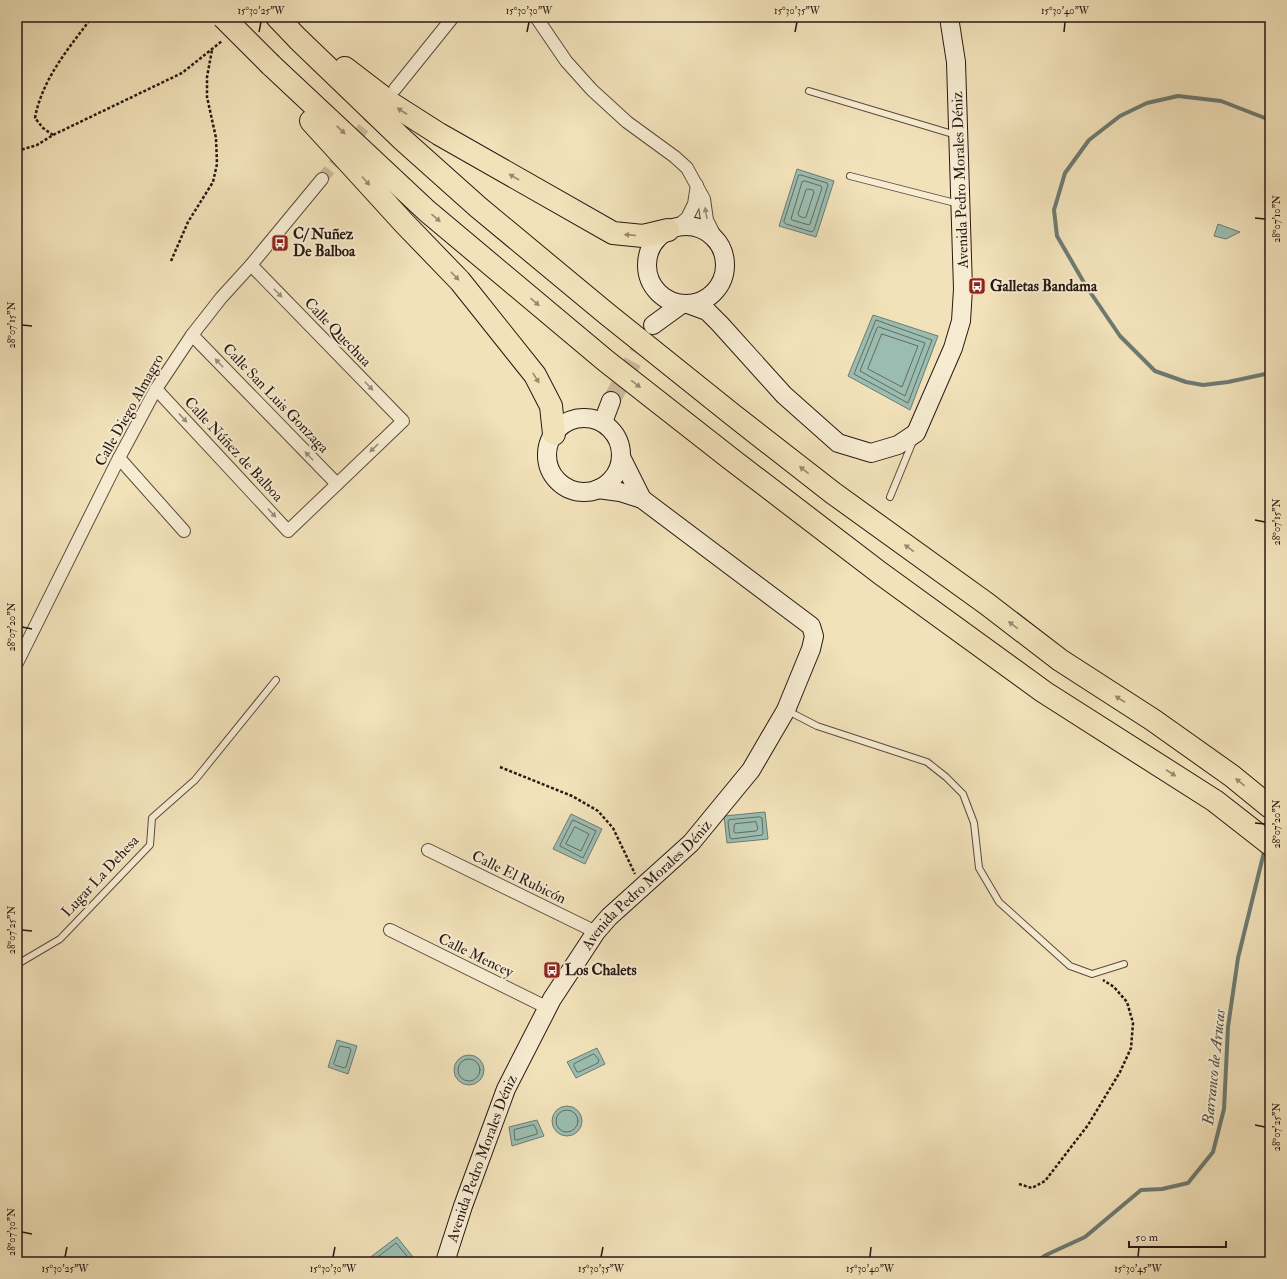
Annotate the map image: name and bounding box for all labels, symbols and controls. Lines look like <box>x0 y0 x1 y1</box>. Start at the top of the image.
text: 15°30'25"W <box>238 5 285 17</box>
text: 15°30'30"W <box>506 5 553 17</box>
text: 15°30'35"W <box>774 5 821 17</box>
text: 15°30'40"W <box>1041 5 1090 17</box>
street label: Avenida Pedro Morales Déniz <box>948 91 973 270</box>
one-way arrow <box>397 107 408 115</box>
one-way arrow <box>336 125 345 134</box>
one-way arrow <box>508 174 520 181</box>
one-way arrow <box>362 176 371 186</box>
text: 28°07'10"N <box>1271 195 1283 243</box>
one-way arrow <box>703 207 709 219</box>
one-way arrow <box>430 214 441 223</box>
place label: C/ Nuñez De Balboa <box>293 225 356 261</box>
one-way arrow <box>624 231 636 238</box>
bus stop icon: C/ Nuñez De Balboa <box>270 233 290 253</box>
one-way arrow <box>450 271 460 281</box>
bus stop icon: Galletas Bandama <box>967 276 987 296</box>
place label: Galletas Bandama <box>990 277 1098 296</box>
one-way arrow <box>273 288 283 298</box>
street label: Calle Quechua <box>300 294 376 371</box>
one-way arrow <box>530 297 541 306</box>
text: 28°07'15"N <box>6 302 18 348</box>
street label: Calle San Luis Gonzaga <box>218 340 333 458</box>
street label: Calle Diego Almagro <box>91 351 168 470</box>
one-way arrow <box>214 358 224 368</box>
one-way arrow <box>532 373 540 383</box>
one-way arrow <box>630 380 641 389</box>
one-way arrow <box>364 381 374 391</box>
street label: Calle Núñez de Balboa <box>180 393 288 506</box>
one-way arrow <box>178 413 187 423</box>
one-way arrow <box>370 443 379 452</box>
one-way arrow <box>305 451 314 461</box>
one-way arrow <box>799 466 810 475</box>
text: 28°07'15"N <box>1271 499 1283 545</box>
one-way arrow <box>267 507 276 518</box>
one-way arrow <box>903 544 914 552</box>
text: 28°07'20"N <box>6 602 18 652</box>
one-way arrow <box>1008 621 1019 629</box>
one-way arrow <box>1115 695 1125 703</box>
one-way arrow <box>1166 769 1176 777</box>
one-way arrow <box>1234 778 1245 787</box>
text: 28°07'20"N <box>1271 799 1283 849</box>
street label: Avenida Pedro Morales Déniz <box>577 816 716 955</box>
street label: Lugar La Dehesa <box>58 831 144 921</box>
street label: Calle El Rubicón <box>469 846 569 909</box>
text: 28°07'25"N <box>6 906 18 954</box>
street label: Calle Mencey <box>435 929 517 982</box>
bus stop icon: Los Chalets <box>542 960 562 980</box>
place label: Los Chalets <box>565 961 637 980</box>
water label: Barranco de Arucas <box>1198 1008 1230 1127</box>
street label: Avenida Pedro Morales Déniz <box>443 1071 522 1246</box>
text: 28°07'25"N <box>1271 1103 1283 1151</box>
text: 28°07'30"N <box>6 1208 18 1256</box>
scale bar <box>1129 1223 1226 1249</box>
text: 50 m <box>1135 1230 1159 1245</box>
text: 15°30'25"W <box>42 1263 89 1275</box>
text: 15°30'30"W <box>310 1263 357 1275</box>
text: 15°30'35"W <box>578 1263 625 1275</box>
text: 15°30'40"W <box>846 1263 895 1275</box>
text: 15°30'45"W <box>1114 1263 1162 1275</box>

